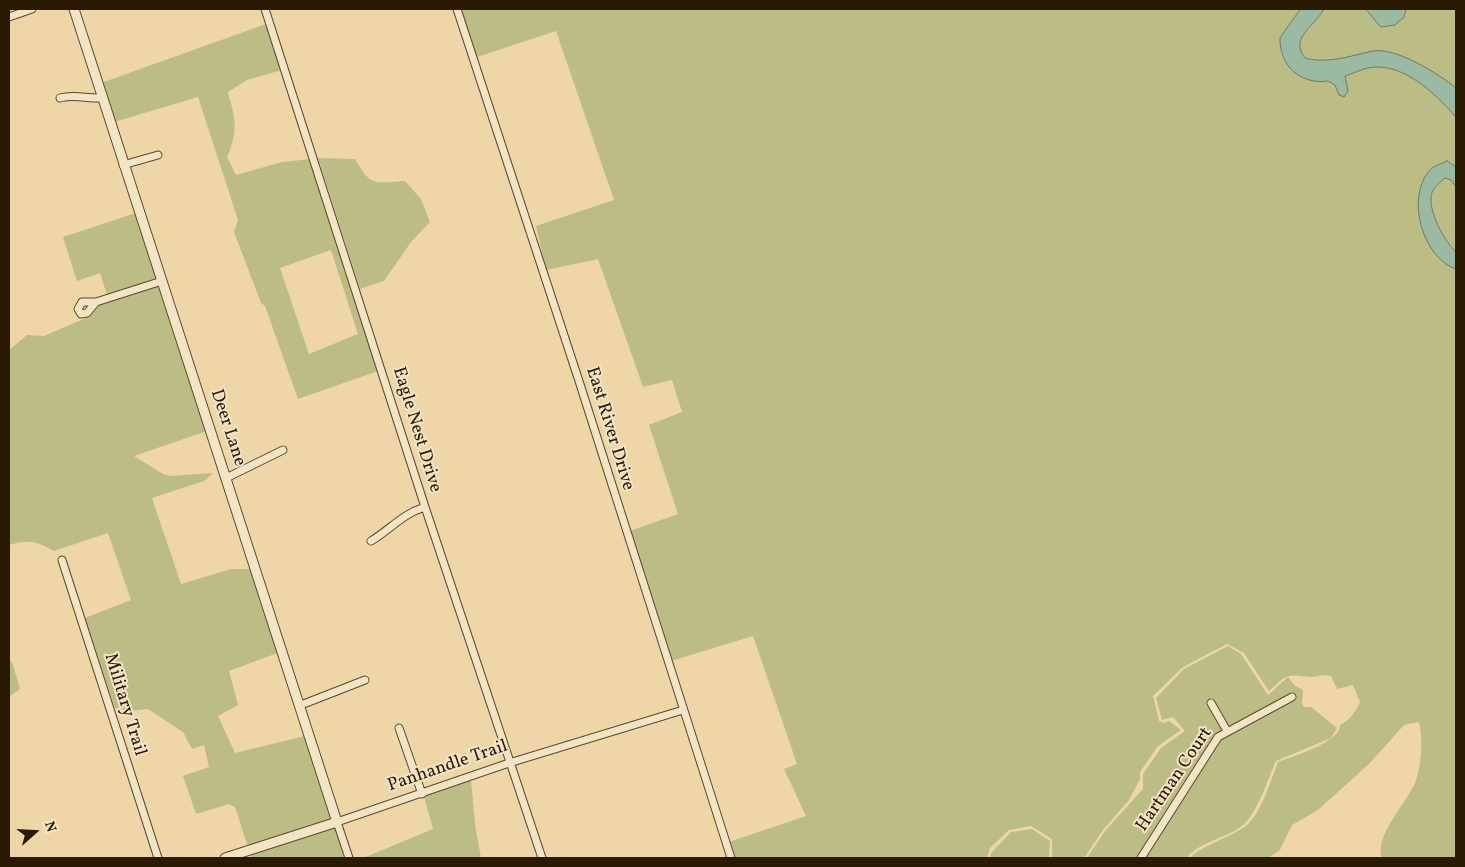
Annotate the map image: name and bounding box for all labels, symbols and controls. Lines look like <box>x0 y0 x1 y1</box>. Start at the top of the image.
street label: Eagle Nest Drive <box>387 365 445 495</box>
street label: East River Drive <box>580 365 638 493</box>
street label: Deer Lane <box>204 387 250 469</box>
street label: Military Trail <box>98 651 150 759</box>
street label: Hartman Court <box>1132 724 1218 836</box>
street label: Panhandle Trail <box>385 736 511 798</box>
north arrow <box>10 807 60 857</box>
text: N <box>39 819 60 835</box>

